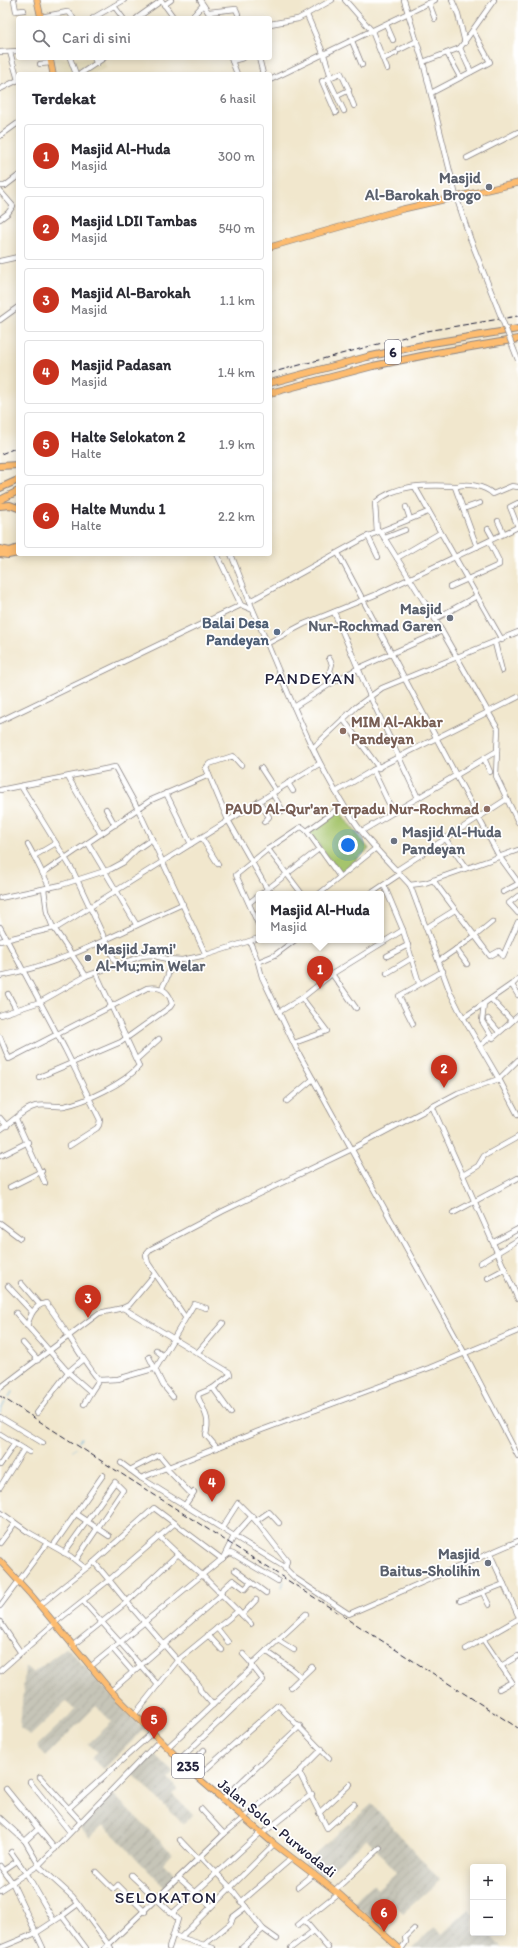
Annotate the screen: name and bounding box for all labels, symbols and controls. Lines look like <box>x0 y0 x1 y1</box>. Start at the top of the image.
search box <box>16 16 272 60</box>
icon: search <box>30 27 52 49</box>
text: Cari di sini <box>62 29 131 47</box>
text: Terdekat <box>32 88 96 108</box>
text: 6 hasil <box>220 91 256 106</box>
text: Masjid Al-Huda <box>71 140 170 158</box>
text: 1 <box>43 149 49 164</box>
text: 300 m <box>218 149 255 164</box>
text: Masjid <box>71 158 107 173</box>
place label: Masjid Al-Barokah Brogo <box>364 169 482 205</box>
marker: Masjid Al-Barokah Brogo <box>484 182 494 192</box>
text: Masjid LDII Tambas <box>71 212 197 230</box>
text: 2 <box>43 221 49 236</box>
text: 540 m <box>218 221 255 236</box>
text: Masjid <box>71 230 107 245</box>
text: Masjid Al-Barokah <box>71 284 191 302</box>
text: 3 <box>42 293 50 308</box>
text: 1.1 km <box>220 293 255 308</box>
text: Masjid <box>71 302 107 317</box>
road number: 6 <box>385 340 401 364</box>
text: Masjid Padasan <box>71 356 171 374</box>
text: 4 <box>42 365 50 380</box>
text: 1.4 km <box>218 365 255 380</box>
text: Masjid <box>71 374 107 389</box>
text: Halte Selokaton 2 <box>71 428 185 446</box>
text: 5 <box>43 437 49 452</box>
text: 1.9 km <box>219 437 255 452</box>
text: Halte <box>71 446 102 461</box>
text: Halte Mundu 1 <box>71 500 165 518</box>
text: 6 <box>43 509 49 524</box>
text: 2.2 km <box>218 509 255 524</box>
text: Halte <box>71 518 102 533</box>
place label: Masjid Nur-Rochmad Garen <box>308 600 443 635</box>
marker: Masjid Nur-Rochmad Garen <box>445 613 455 623</box>
place label: Balai Desa Pandeyan <box>202 614 270 650</box>
marker: Balai Desa Pandeyan <box>272 627 282 637</box>
district label: PANDEYAN <box>264 668 356 688</box>
place label: MIM Al-Akbar Pandeyan <box>351 713 444 749</box>
marker: MIM Al-Akbar Pandeyan <box>338 726 348 736</box>
place label: PAUD Al-Qur'an Terpadu Nur-Rochmad <box>225 800 480 819</box>
marker: PAUD Al-Qur'an Terpadu Nur-Rochmad <box>482 804 492 814</box>
place label: Masjid Al-Huda Pandeyan <box>402 823 502 859</box>
your location <box>338 835 358 855</box>
marker: Masjid Al-Huda Pandeyan <box>389 836 399 846</box>
popup <box>256 891 384 943</box>
text: Masjid Al-Huda <box>270 901 370 919</box>
text: Masjid <box>270 919 307 934</box>
place label: Masjid Jami' Al-Mu;min Welar <box>95 940 206 975</box>
marker: Masjid Jami' Al-Mu;min Welar <box>83 953 93 963</box>
pin: 1 <box>307 956 333 989</box>
pin: 2 <box>431 1055 457 1088</box>
pin: 3 <box>75 1285 101 1318</box>
pin: 4 <box>199 1469 225 1502</box>
place label: Masjid Baitus-Sholihin <box>380 1545 481 1580</box>
marker: Masjid Baitus-Sholihin <box>483 1558 493 1568</box>
pin: 5 <box>141 1706 167 1739</box>
road number: 235 <box>172 1754 204 1778</box>
street label: Jalan Solo - Purwodadi <box>214 1775 340 1881</box>
map controls <box>470 1864 506 1936</box>
button: + <box>470 1864 506 1900</box>
district label: SELOKATON <box>115 1887 217 1907</box>
pin: 6 <box>371 1899 397 1932</box>
button: − <box>470 1900 506 1936</box>

